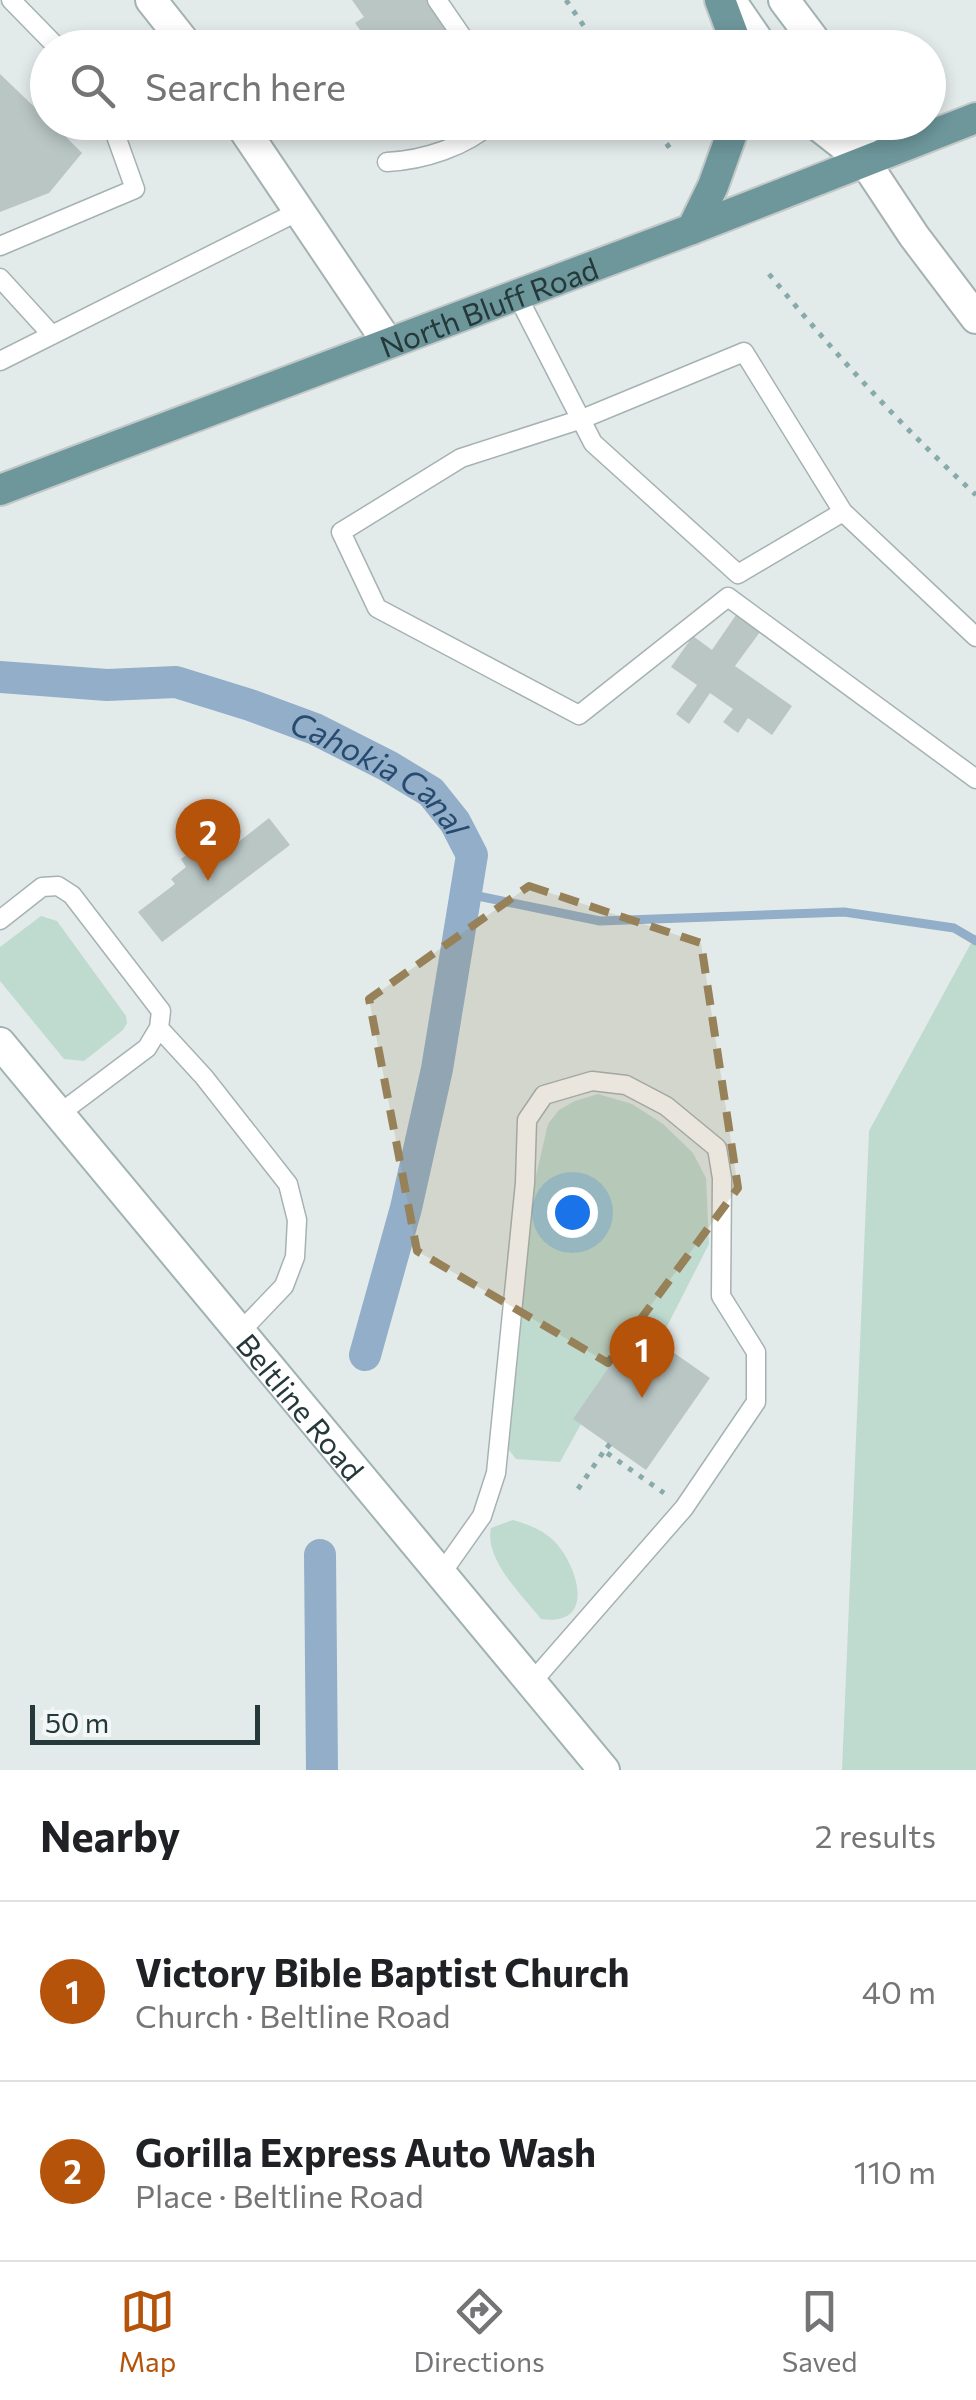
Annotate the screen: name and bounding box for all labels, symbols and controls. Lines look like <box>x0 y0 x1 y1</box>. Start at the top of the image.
search box <box>30 30 946 140</box>
icon: search <box>65 58 120 113</box>
text: Search here <box>145 62 346 109</box>
street label: North Bluff Road <box>374 248 603 364</box>
water label: Cahokia Canal <box>285 702 478 842</box>
pin: 2 <box>176 798 240 881</box>
your location <box>547 1187 598 1238</box>
pin: 1 <box>610 1316 674 1398</box>
street label: Beltline Road <box>230 1325 373 1487</box>
scale bar <box>30 1700 260 1744</box>
text: 50 m <box>45 1705 109 1739</box>
text: Nearby <box>40 1809 180 1861</box>
text: 2 results <box>815 1815 936 1855</box>
text: Victory Bible Baptist Church <box>135 1948 629 1995</box>
text: 1 <box>65 1971 80 2011</box>
text: 40 m <box>862 1971 936 2011</box>
text: Church · Beltline Road <box>135 1995 451 2035</box>
text: Gorilla Express Auto Wash <box>135 2128 596 2175</box>
text: 2 <box>63 2151 82 2191</box>
text: 110 m <box>854 2151 936 2191</box>
text: Place · Beltline Road <box>135 2175 424 2215</box>
tab: Map <box>119 2284 176 2378</box>
tab: Directions <box>413 2284 545 2378</box>
tab: Saved <box>782 2284 857 2378</box>

